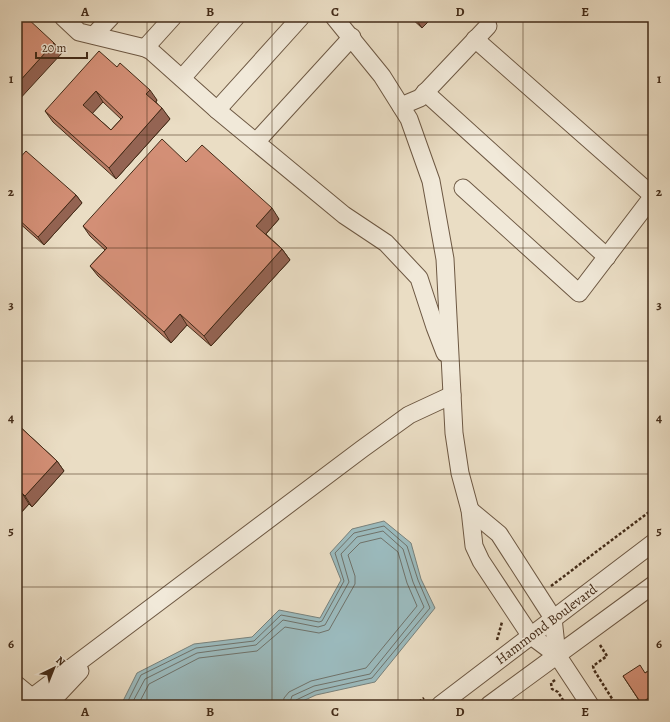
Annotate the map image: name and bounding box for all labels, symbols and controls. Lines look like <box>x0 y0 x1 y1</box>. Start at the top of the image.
text: A <box>80 3 90 20</box>
text: B <box>206 3 214 20</box>
text: C <box>331 3 339 20</box>
text: D <box>455 3 465 20</box>
text: E <box>581 3 589 20</box>
scale bar <box>36 34 87 60</box>
text: 20 m <box>42 40 66 56</box>
text: 1 <box>9 70 14 87</box>
text: 1 <box>657 70 662 87</box>
text: 2 <box>8 183 15 200</box>
text: 2 <box>656 183 663 200</box>
text: 3 <box>8 296 14 313</box>
text: 3 <box>656 296 662 313</box>
text: 4 <box>8 409 14 426</box>
text: 4 <box>656 409 662 426</box>
text: 5 <box>8 522 14 539</box>
text: 5 <box>656 522 662 539</box>
street label: Hammond Boulevard <box>492 580 601 669</box>
text: 6 <box>8 635 14 652</box>
text: 6 <box>656 635 662 652</box>
north arrow <box>34 648 74 688</box>
text: N <box>52 653 69 669</box>
text: A <box>80 703 90 720</box>
text: B <box>206 703 214 720</box>
text: C <box>331 703 339 720</box>
text: D <box>455 703 465 720</box>
text: E <box>581 703 589 720</box>

